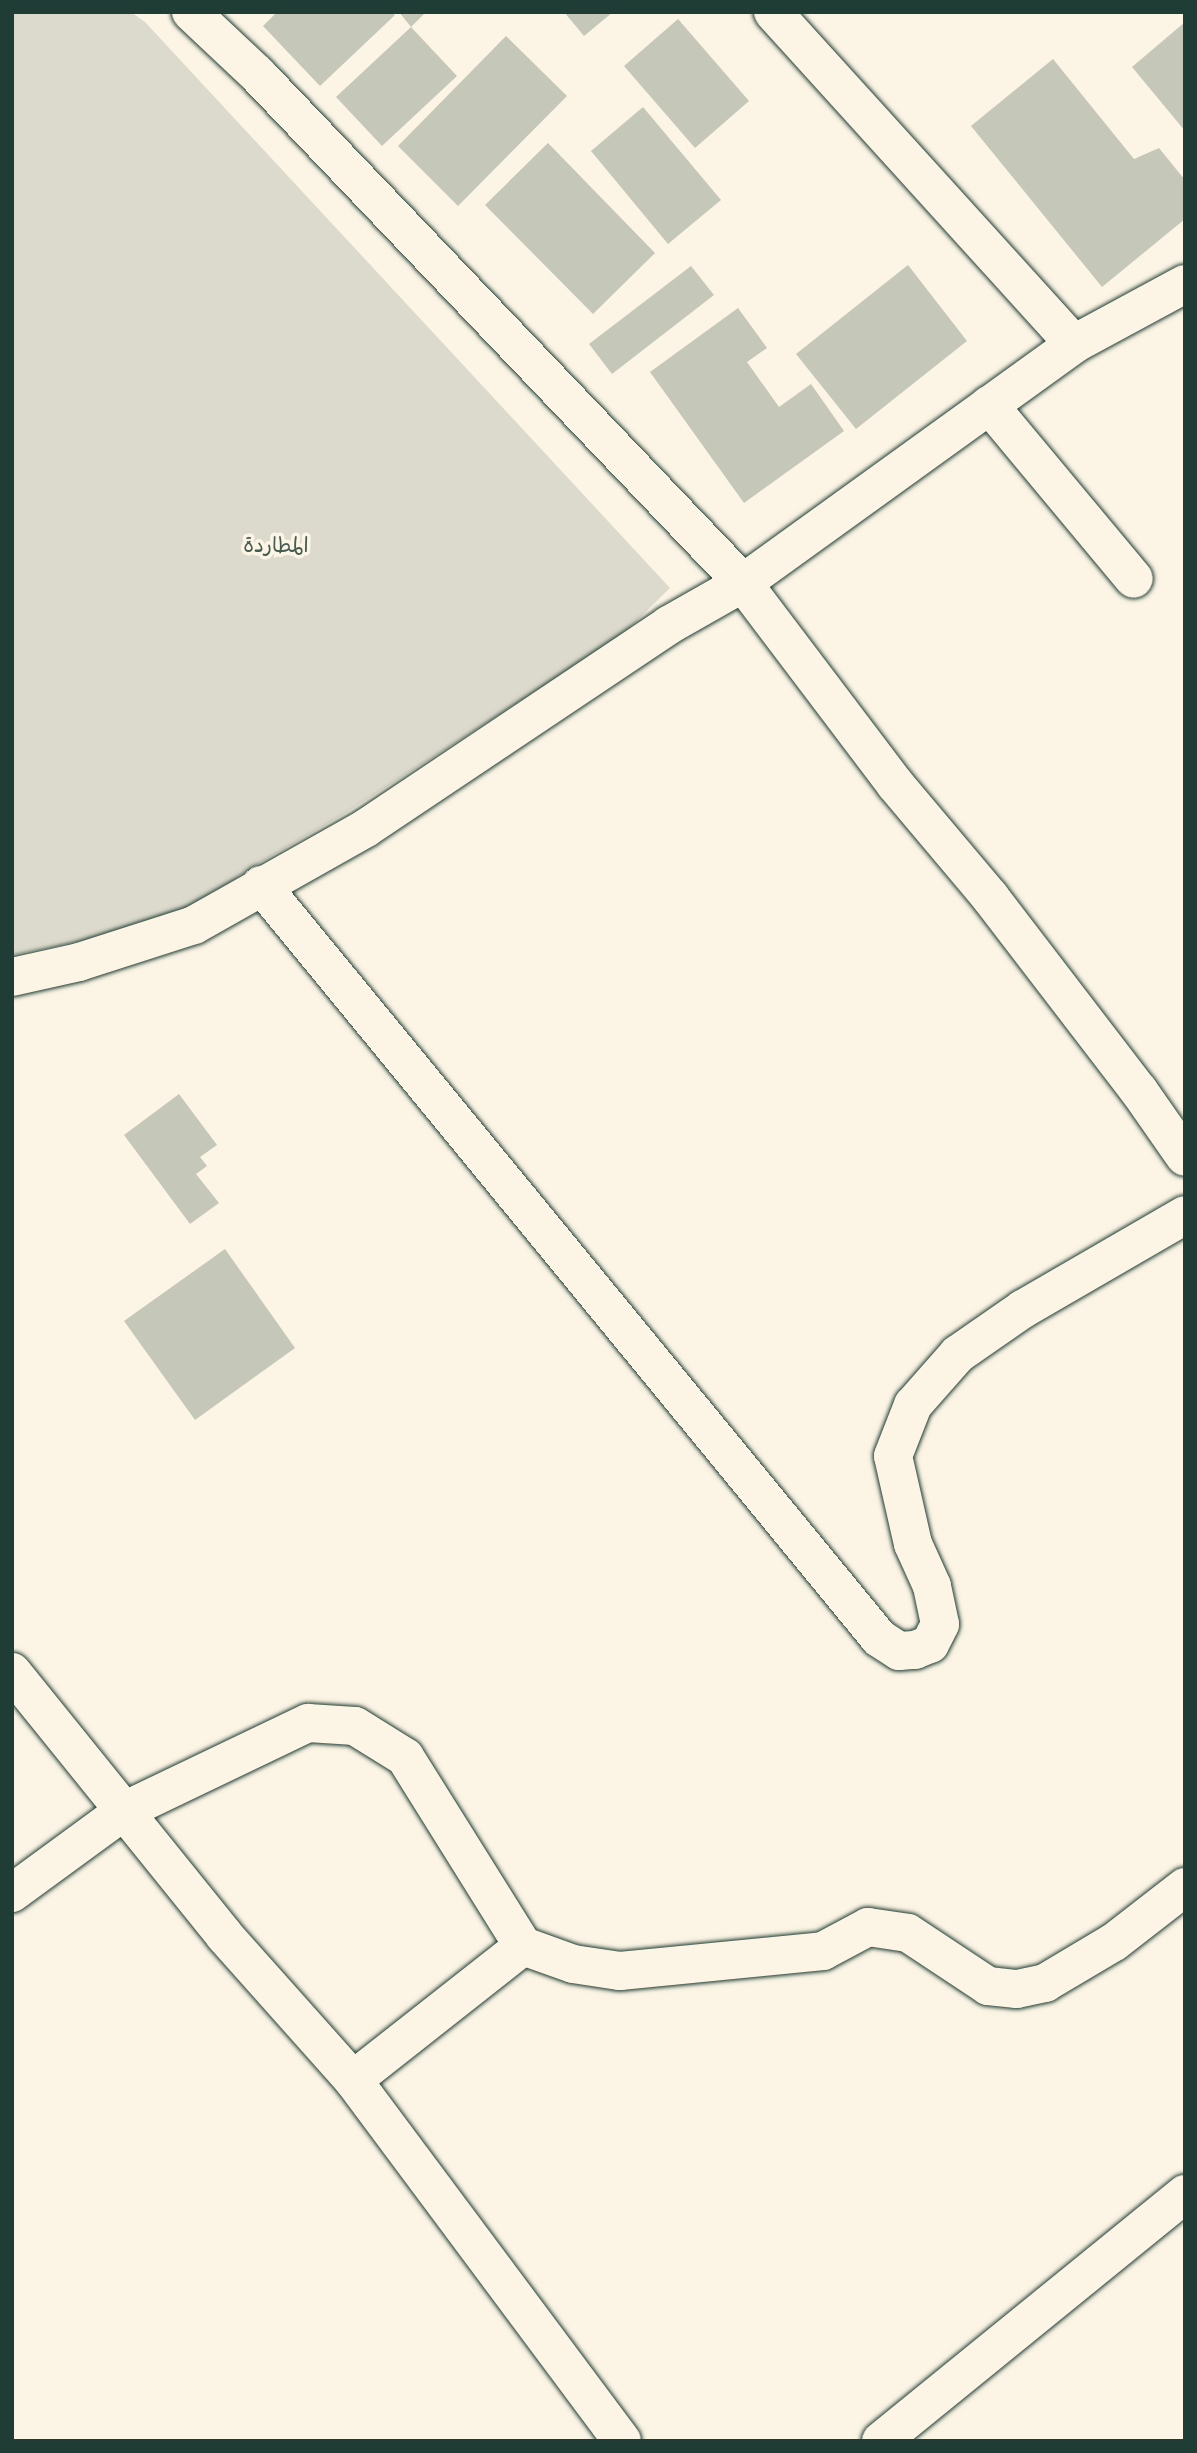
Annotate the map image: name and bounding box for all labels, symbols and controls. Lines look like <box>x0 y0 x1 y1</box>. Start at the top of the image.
park label: المطاردة <box>243 534 309 560</box>

